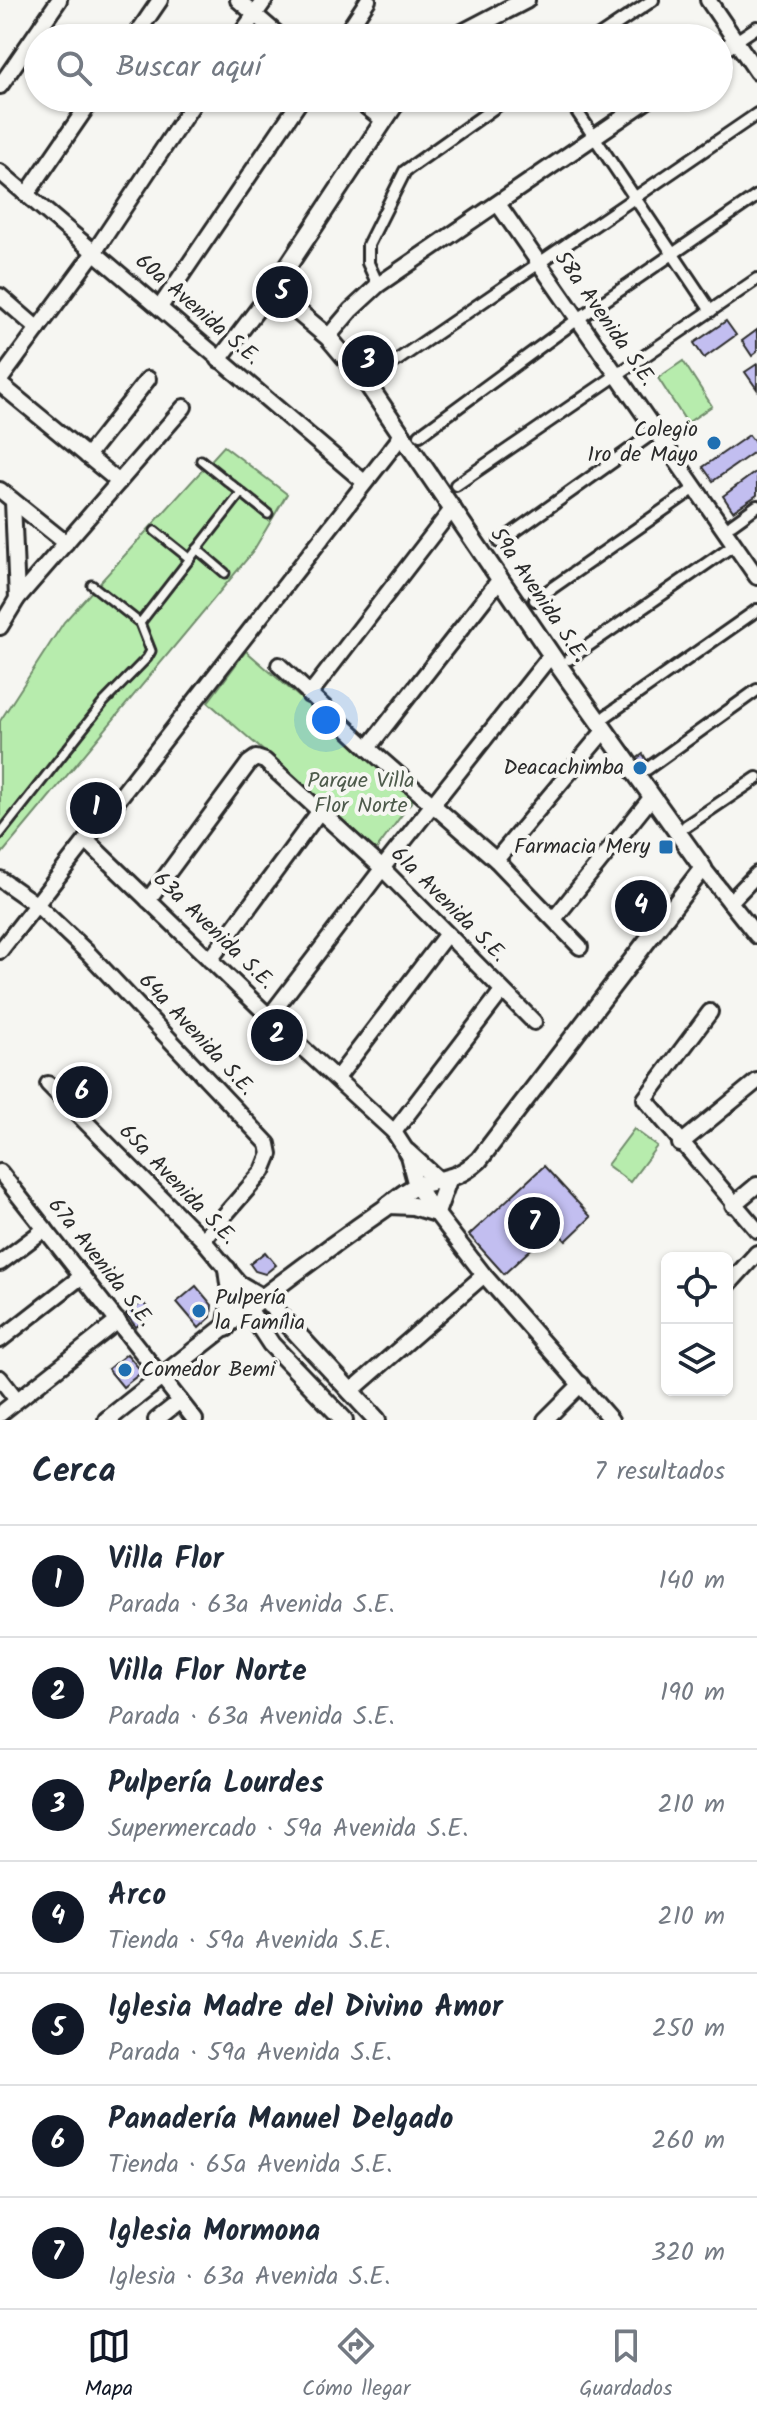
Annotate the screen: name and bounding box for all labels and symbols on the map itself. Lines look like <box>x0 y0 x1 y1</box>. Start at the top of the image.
street label: 58a Avenida S.E. <box>544 244 664 394</box>
street label: 60a Avenida S.E. <box>126 245 268 375</box>
pin: 5 <box>256 262 308 322</box>
pin: 3 <box>342 331 394 391</box>
place label: Colegio 1ro de Mayo <box>587 413 698 473</box>
marker: Colegio 1ro de Mayo <box>705 434 723 452</box>
street label: 59a Avenida S.E. <box>480 520 596 670</box>
your location <box>306 700 346 740</box>
place label: Deacachimba <box>503 751 624 786</box>
marker: Deacachimba <box>631 759 649 777</box>
park label: Parque Villa Flor Norte <box>307 764 415 824</box>
pin: 1 <box>70 778 122 838</box>
place label: Farmacia Mery <box>514 830 651 865</box>
marker: Farmacia Mery <box>657 838 675 856</box>
street label: 61a Avenida S.E. <box>382 839 514 971</box>
street label: 63a Avenida S.E. <box>144 863 282 999</box>
pin: 4 <box>615 876 667 936</box>
street label: 64a Avenida S.E. <box>129 965 263 1105</box>
pin: 2 <box>251 1005 303 1065</box>
pin: 6 <box>56 1062 108 1122</box>
street label: 65a Avenida S.E. <box>110 1116 244 1254</box>
street label: 67a Avenida S.E. <box>38 1191 162 1335</box>
pin: 7 <box>508 1193 560 1253</box>
place label: Pulpería la Família <box>215 1281 305 1341</box>
marker: Pulpería la Família <box>190 1302 208 1320</box>
place label: Comedor Bemi <box>141 1353 276 1388</box>
marker: Comedor Bemi <box>116 1361 134 1379</box>

